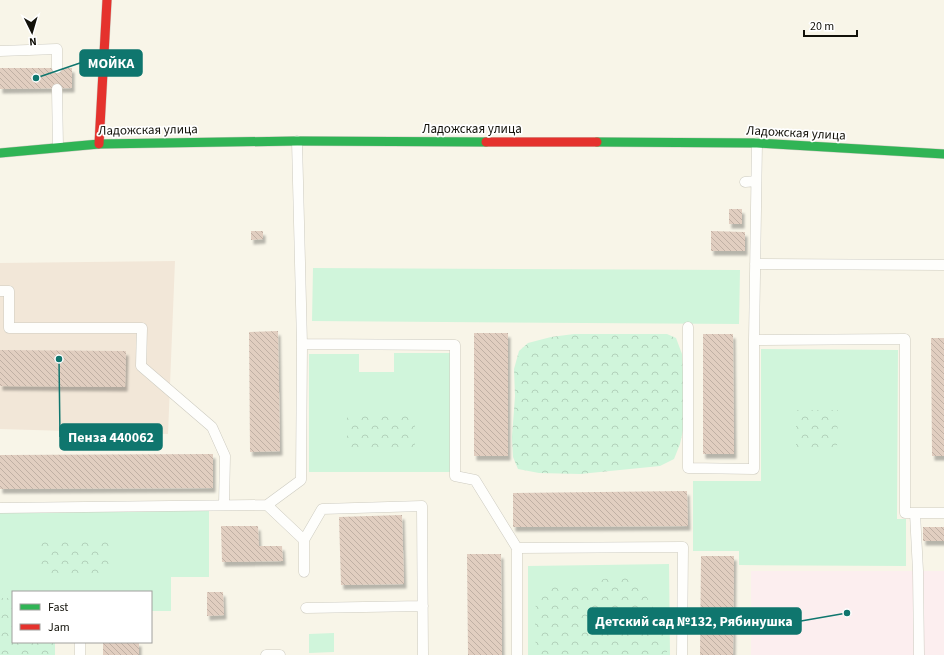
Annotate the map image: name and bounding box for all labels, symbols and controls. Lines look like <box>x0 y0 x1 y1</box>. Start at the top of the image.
north arrow <box>12 12 52 52</box>
scale bar <box>804 12 857 38</box>
text: 20 m <box>810 18 834 35</box>
text: N <box>29 34 37 49</box>
callout: МОЙКА <box>80 50 142 76</box>
text: МОЙКА <box>88 54 135 74</box>
street label: Ладожская улица <box>98 120 198 140</box>
street label: Ладожская улица <box>422 120 522 138</box>
street label: Ладожская улица <box>746 121 846 145</box>
callout: Пенза 440062 <box>60 424 162 450</box>
text: Пенза 440062 <box>68 428 154 448</box>
legend <box>12 591 152 643</box>
text: Fast <box>48 599 68 616</box>
callout: Детский сад №132, Рябинушка <box>588 608 801 634</box>
text: Детский сад №132, Рябинушка <box>595 612 793 632</box>
text: Jam <box>48 619 70 636</box>

